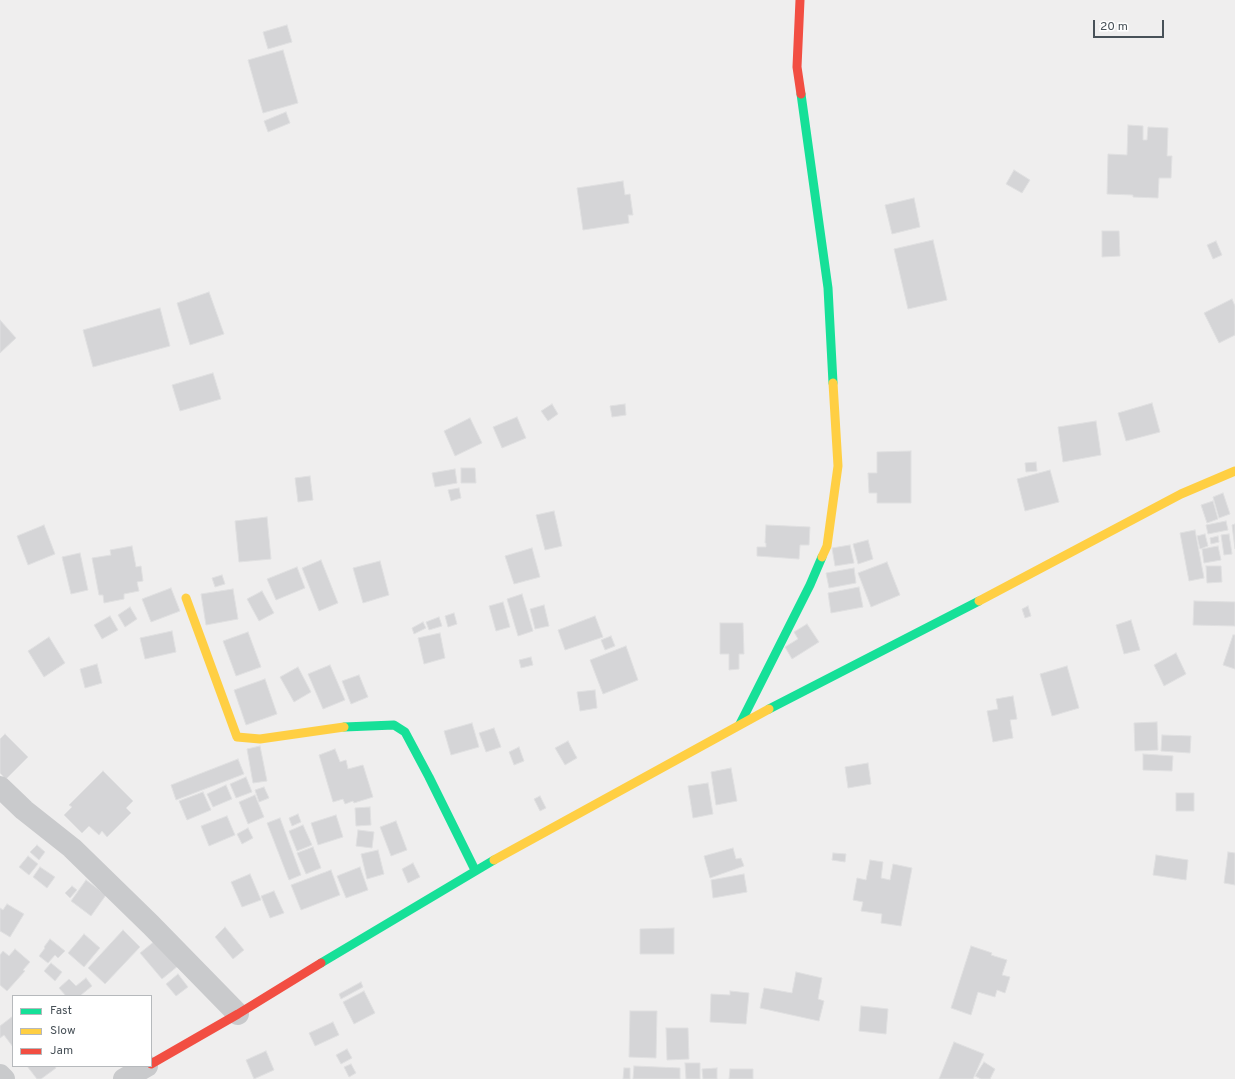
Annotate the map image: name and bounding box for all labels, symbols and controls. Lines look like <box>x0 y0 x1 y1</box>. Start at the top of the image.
scale bar <box>1095 12 1166 38</box>
text: 20 m <box>1100 19 1128 35</box>
legend <box>12 995 152 1067</box>
text: Fast <box>50 1003 72 1019</box>
text: Slow <box>50 1023 76 1039</box>
text: Jam <box>50 1043 73 1059</box>

